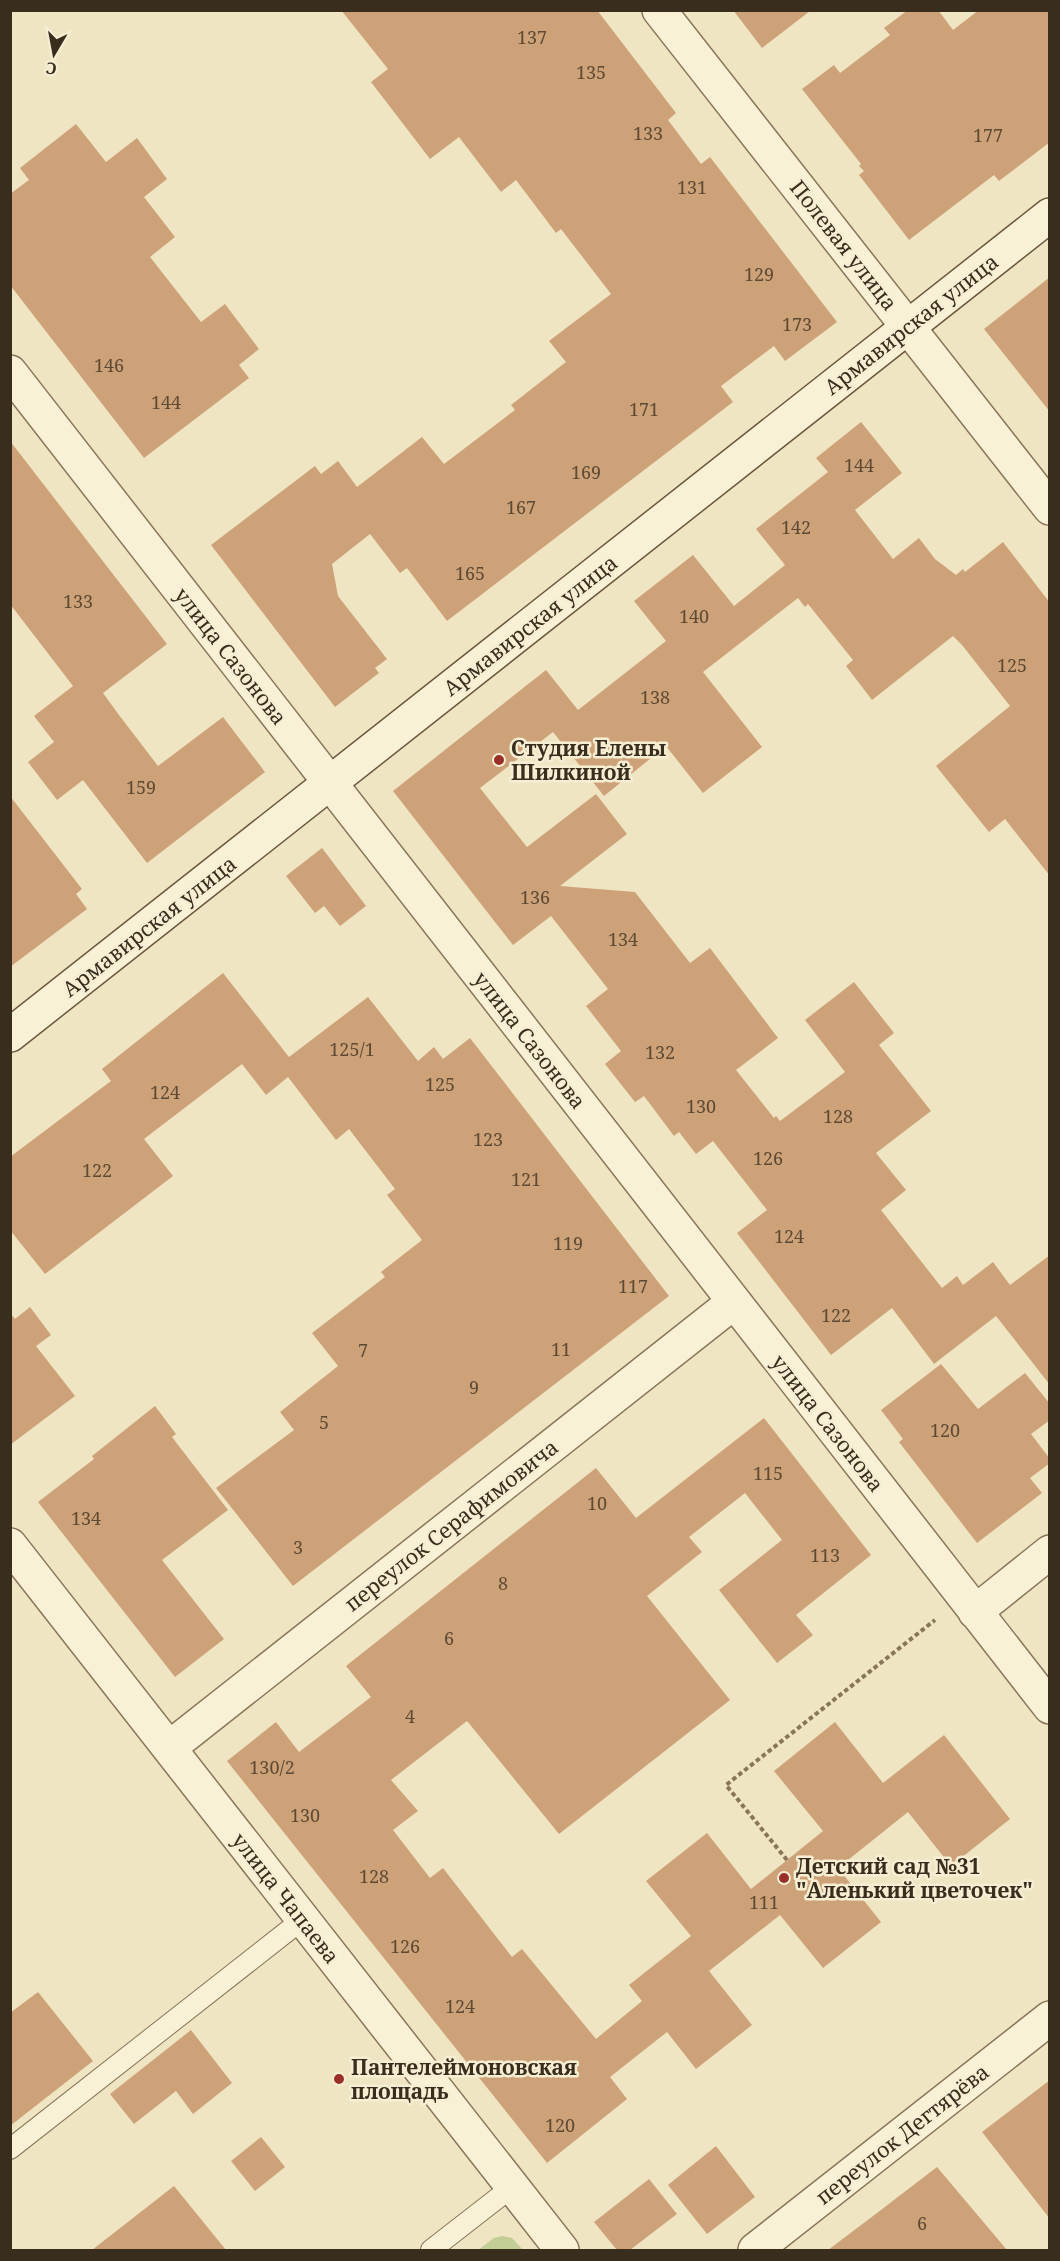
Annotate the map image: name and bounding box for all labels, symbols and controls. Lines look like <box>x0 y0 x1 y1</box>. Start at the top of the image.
north arrow <box>24 24 84 84</box>
house number: 137 <box>517 25 547 49</box>
text: С <box>44 57 58 81</box>
house number: 135 <box>576 60 606 84</box>
house number: 133 <box>633 121 663 145</box>
house number: 177 <box>973 123 1003 147</box>
street label: Полевая улица <box>784 174 904 316</box>
house number: 131 <box>677 175 707 199</box>
street label: Армавирская улица <box>818 247 1004 401</box>
house number: 129 <box>744 262 774 286</box>
house number: 173 <box>782 312 812 336</box>
house number: 146 <box>94 353 124 377</box>
house number: 144 <box>151 390 181 414</box>
house number: 171 <box>629 397 659 421</box>
house number: 144 <box>844 453 874 477</box>
house number: 169 <box>571 460 601 484</box>
house number: 167 <box>506 495 536 519</box>
house number: 142 <box>781 515 811 539</box>
street label: Армавирская улица <box>437 548 623 702</box>
house number: 165 <box>455 561 485 585</box>
street label: улица Сазонова <box>169 582 293 730</box>
house number: 133 <box>63 589 93 613</box>
house number: 140 <box>679 604 709 628</box>
house number: 125 <box>997 653 1027 677</box>
house number: 138 <box>640 685 670 709</box>
place label: Студия Елены Шилкиной <box>511 734 667 786</box>
marker: Студия Елены Шилкиной <box>492 753 506 767</box>
house number: 159 <box>126 775 156 799</box>
street label: Армавирская улица <box>56 849 242 1003</box>
house number: 136 <box>520 885 550 909</box>
house number: 134 <box>608 927 638 951</box>
street label: улица Сазонова <box>468 966 592 1114</box>
house number: 125/1 <box>329 1037 375 1061</box>
house number: 132 <box>645 1040 675 1064</box>
house number: 125 <box>425 1072 455 1096</box>
house number: 124 <box>150 1080 180 1104</box>
house number: 130 <box>686 1094 716 1118</box>
house number: 128 <box>823 1104 853 1128</box>
house number: 123 <box>473 1127 503 1151</box>
house number: 126 <box>753 1146 783 1170</box>
house number: 122 <box>82 1158 112 1182</box>
house number: 121 <box>511 1167 541 1191</box>
house number: 124 <box>774 1224 804 1248</box>
house number: 119 <box>553 1231 583 1255</box>
house number: 117 <box>618 1274 648 1298</box>
house number: 122 <box>821 1303 851 1327</box>
house number: 11 <box>551 1337 571 1361</box>
house number: 7 <box>358 1338 368 1362</box>
street label: улица Сазонова <box>766 1349 890 1497</box>
house number: 9 <box>469 1375 479 1399</box>
house number: 5 <box>319 1410 329 1434</box>
house number: 120 <box>930 1418 960 1442</box>
street label: переулок Серафимовича <box>338 1433 564 1617</box>
house number: 115 <box>753 1461 783 1485</box>
house number: 10 <box>587 1491 607 1515</box>
house number: 134 <box>71 1506 101 1530</box>
house number: 3 <box>293 1535 303 1559</box>
house number: 113 <box>810 1543 840 1567</box>
house number: 8 <box>498 1571 508 1595</box>
house number: 6 <box>444 1626 454 1650</box>
house number: 4 <box>405 1704 415 1728</box>
house number: 130/2 <box>249 1755 295 1779</box>
house number: 130 <box>290 1803 320 1827</box>
street label: улица Чапаева <box>226 1827 346 1969</box>
place label: Детский сад №31 "Аленький цветочек" <box>796 1852 1033 1904</box>
house number: 128 <box>359 1864 389 1888</box>
marker: Детский сад №31 "Аленький цветочек" <box>777 1871 791 1885</box>
house number: 111 <box>749 1890 779 1914</box>
house number: 126 <box>390 1934 420 1958</box>
house number: 124 <box>445 1994 475 2018</box>
place label: Пантелеймоновская площадь <box>351 2053 577 2105</box>
street label: переулок Дегтярёва <box>810 2058 994 2210</box>
marker: Пантелеймоновская площадь <box>332 2072 346 2086</box>
house number: 120 <box>545 2113 575 2137</box>
house number: 6 <box>917 2211 927 2235</box>

